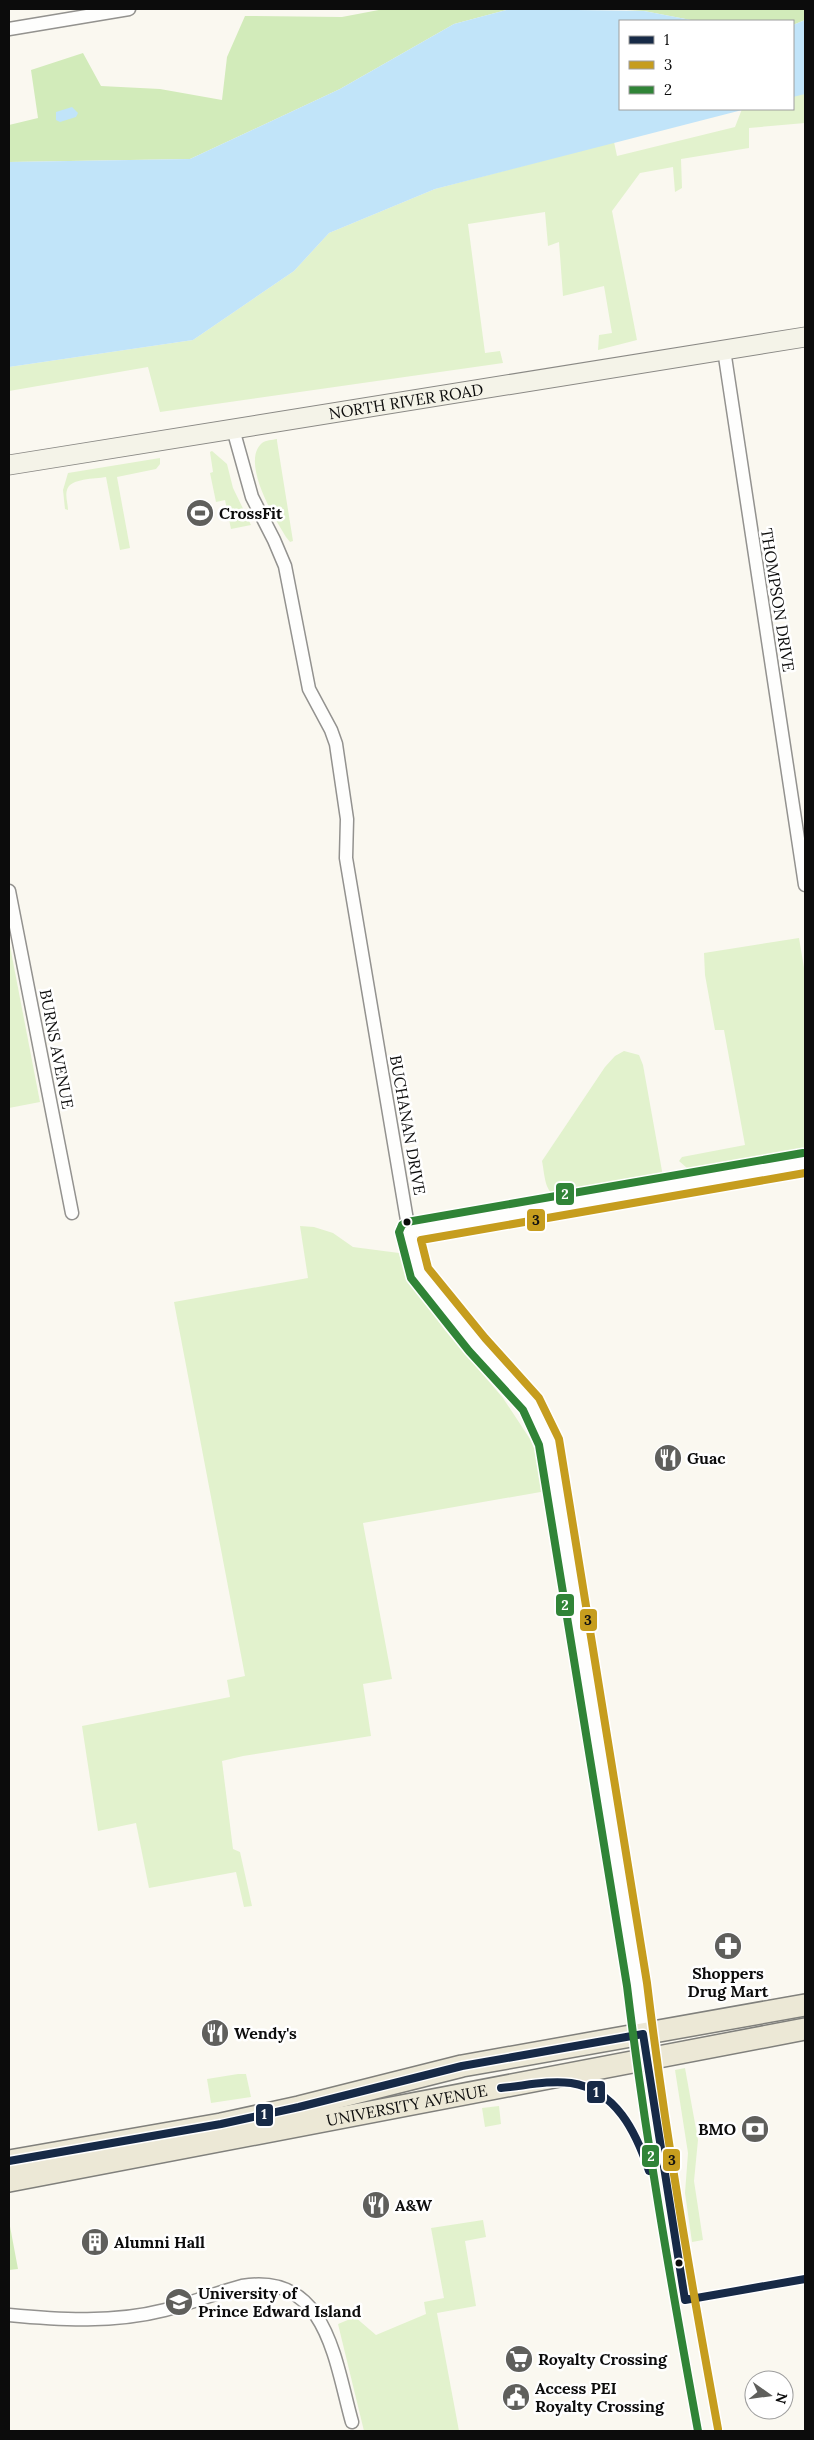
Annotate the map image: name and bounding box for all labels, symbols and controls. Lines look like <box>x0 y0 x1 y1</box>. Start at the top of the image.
legend <box>619 20 794 110</box>
text: 1 <box>664 30 669 49</box>
text: 3 <box>664 55 672 74</box>
text: 2 <box>664 80 672 99</box>
street label: NORTH RIVER ROAD <box>327 379 485 423</box>
sports icon: CrossFit <box>185 498 215 528</box>
place label: CrossFit <box>219 503 283 523</box>
street label: THOMPSON DRIVE <box>757 527 799 673</box>
street label: BURNS AVENUE <box>36 988 78 1111</box>
street label: BUCHANAN DRIVE <box>386 1054 430 1197</box>
line badge: 2 <box>555 1182 575 1206</box>
text: 2 <box>561 1185 569 1203</box>
line badge: 3 <box>526 1208 546 1232</box>
text: 3 <box>532 1211 540 1229</box>
unlabelled marker <box>402 1217 412 1227</box>
restaurant icon: Guac <box>653 1443 683 1473</box>
place label: Guac <box>687 1448 726 1468</box>
line badge: 2 <box>555 1593 575 1617</box>
text: 2 <box>561 1596 569 1614</box>
line badge: 3 <box>579 1608 598 1632</box>
text: 3 <box>584 1611 592 1629</box>
pharmacy icon: Shoppers Drug Mart <box>713 1931 743 1961</box>
place label: Shoppers Drug Mart <box>688 1963 769 2001</box>
restaurant icon: Wendy's <box>200 2018 230 2048</box>
place label: Wendy's <box>234 2023 297 2043</box>
street label: UNIVERSITY AVENUE <box>325 2080 489 2130</box>
line badge: 1 <box>586 2080 606 2104</box>
text: 1 <box>593 2083 599 2101</box>
line badge: 1 <box>255 2103 274 2127</box>
text: 1 <box>261 2105 267 2123</box>
bank icon: BMO <box>740 2114 770 2144</box>
place label: BMO <box>698 2119 736 2139</box>
line badge: 2 <box>641 2144 660 2168</box>
text: 2 <box>647 2147 655 2165</box>
line badge: 3 <box>662 2148 681 2172</box>
text: 3 <box>668 2151 676 2169</box>
restaurant icon: A&W <box>361 2190 391 2220</box>
place label: A&W <box>395 2195 433 2215</box>
building icon: Alumni Hall <box>80 2227 110 2257</box>
place label: Alumni Hall <box>114 2232 205 2252</box>
unlabelled marker <box>674 2258 684 2268</box>
place label: University of Prince Edward Island <box>198 2283 362 2321</box>
school or university icon: University of Prince Edward Island <box>164 2287 194 2317</box>
supermarket icon: Royalty Crossing <box>504 2344 534 2374</box>
place label: Royalty Crossing <box>538 2349 668 2369</box>
north arrow <box>744 2370 794 2420</box>
place label: Access PEI Royalty Crossing <box>535 2378 665 2416</box>
public building icon: Access PEI Royalty Crossing <box>501 2382 531 2412</box>
text: N <box>772 2391 792 2406</box>

